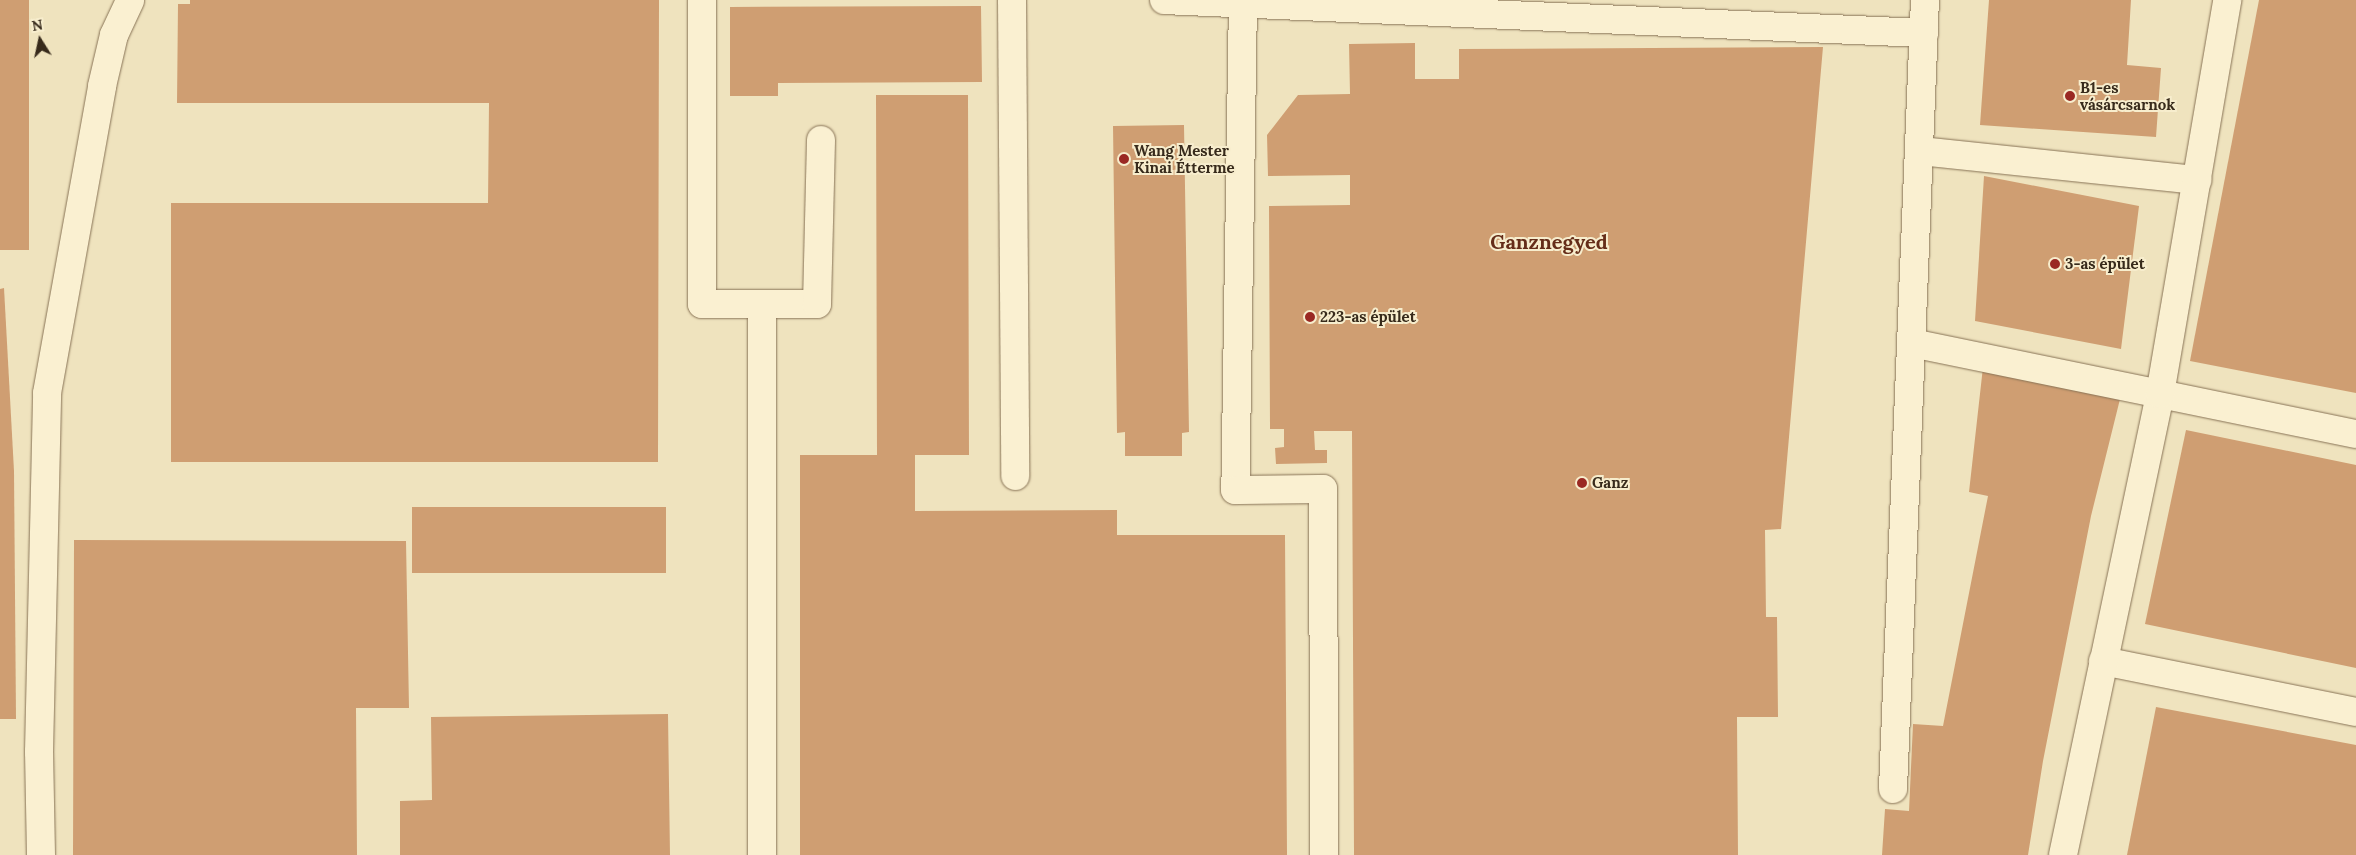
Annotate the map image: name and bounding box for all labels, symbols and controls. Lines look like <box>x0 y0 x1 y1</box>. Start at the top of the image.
north arrow <box>15 15 65 65</box>
text: N <box>30 15 44 35</box>
place label: B1-es vásárcsarnok <box>2080 78 2175 113</box>
marker: B1-es vásárcsarnok <box>2064 90 2076 102</box>
place label: Wang Mester Kinai Étterme <box>1134 141 1235 176</box>
marker: Wang Mester Kinai Étterme <box>1118 153 1130 165</box>
district label: Ganznegyed <box>1490 229 1608 253</box>
place label: 3-as épület <box>2065 255 2145 273</box>
marker: 3-as épület <box>2049 258 2061 270</box>
place label: 223-as épület <box>1320 308 1416 326</box>
marker: 223-as épület <box>1304 311 1316 323</box>
place label: Ganz <box>1592 474 1628 492</box>
marker: Ganz <box>1576 477 1588 489</box>

